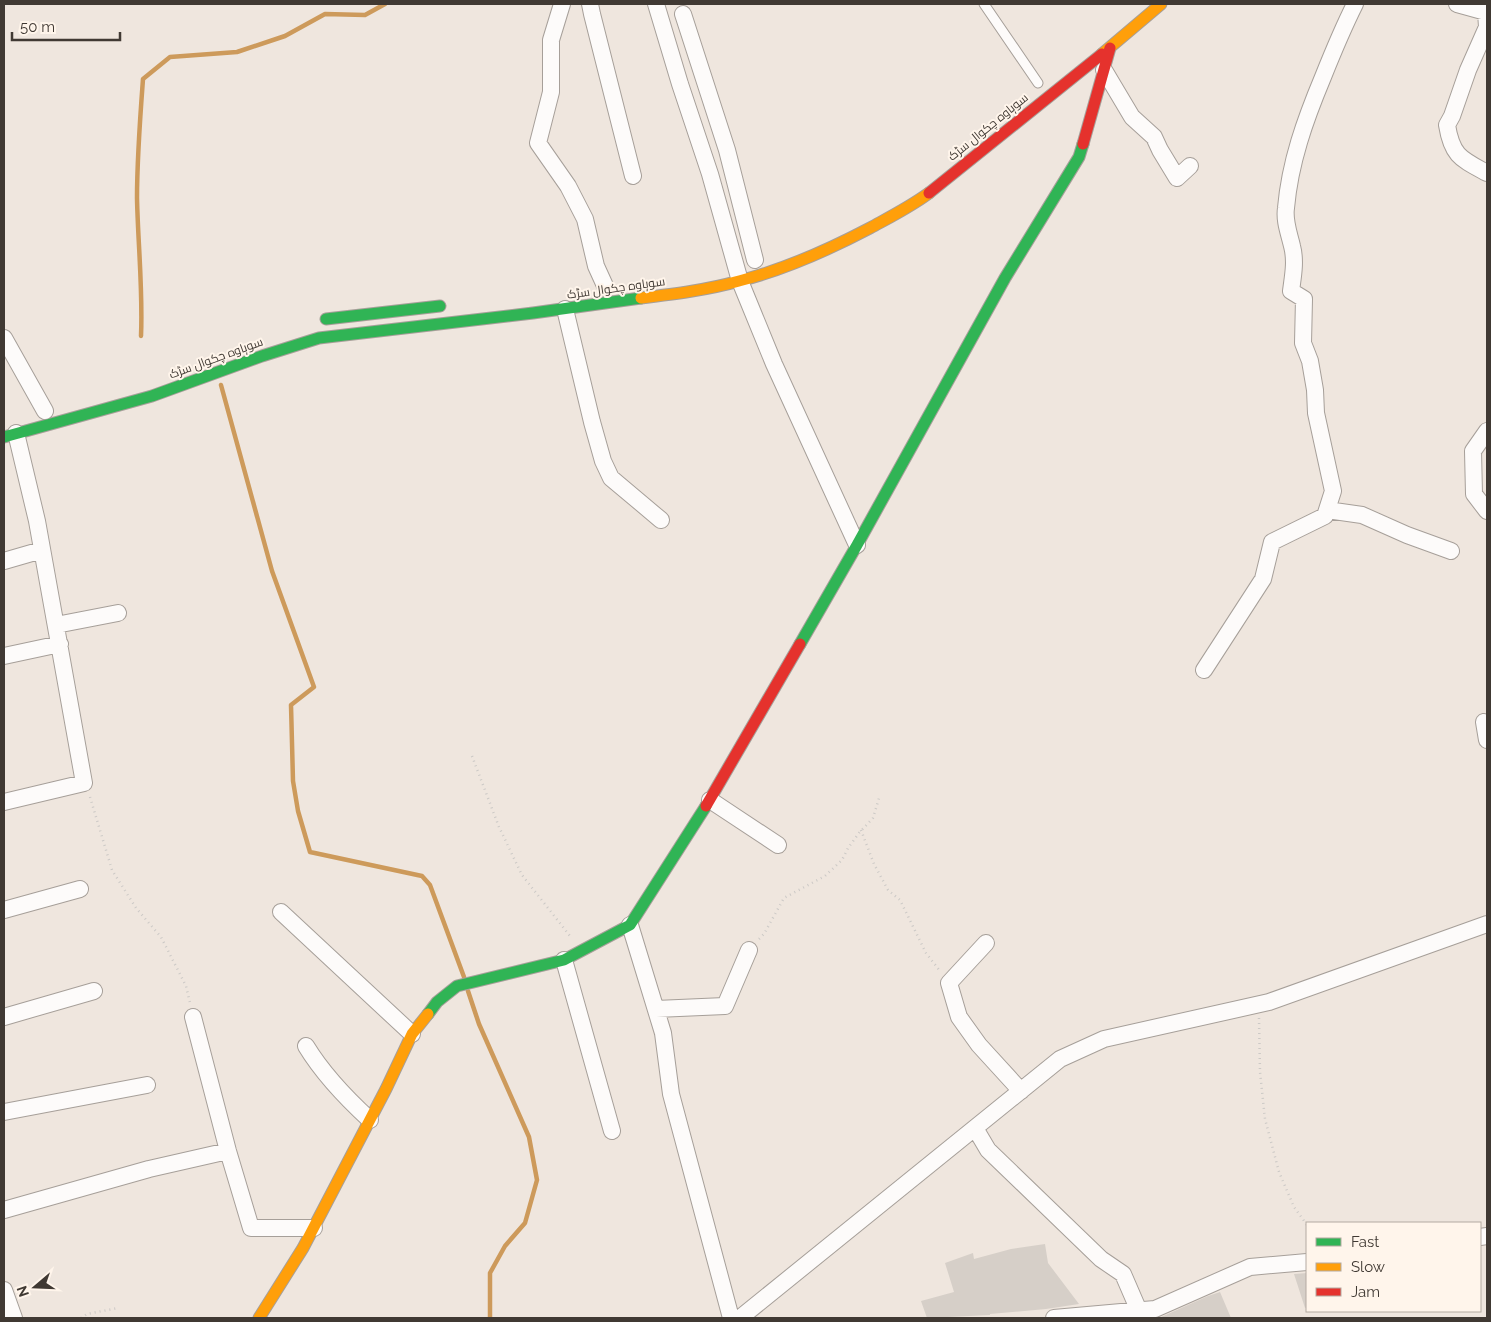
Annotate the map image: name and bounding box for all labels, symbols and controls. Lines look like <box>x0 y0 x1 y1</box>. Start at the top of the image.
scale bar <box>12 10 120 42</box>
text: 50 m <box>20 18 55 36</box>
street label: سوہاوہ چکوال سڑک <box>945 90 1032 165</box>
street label: سوہاوہ چکوال سڑک <box>566 274 666 304</box>
street label: سوہاوہ چکوال سڑک <box>167 334 266 383</box>
legend <box>1306 1222 1481 1312</box>
text: Fast <box>1351 1233 1379 1251</box>
text: Slow <box>1351 1258 1385 1276</box>
north arrow <box>10 1262 60 1312</box>
text: Jam <box>1351 1283 1380 1301</box>
text: N <box>13 1284 32 1299</box>

